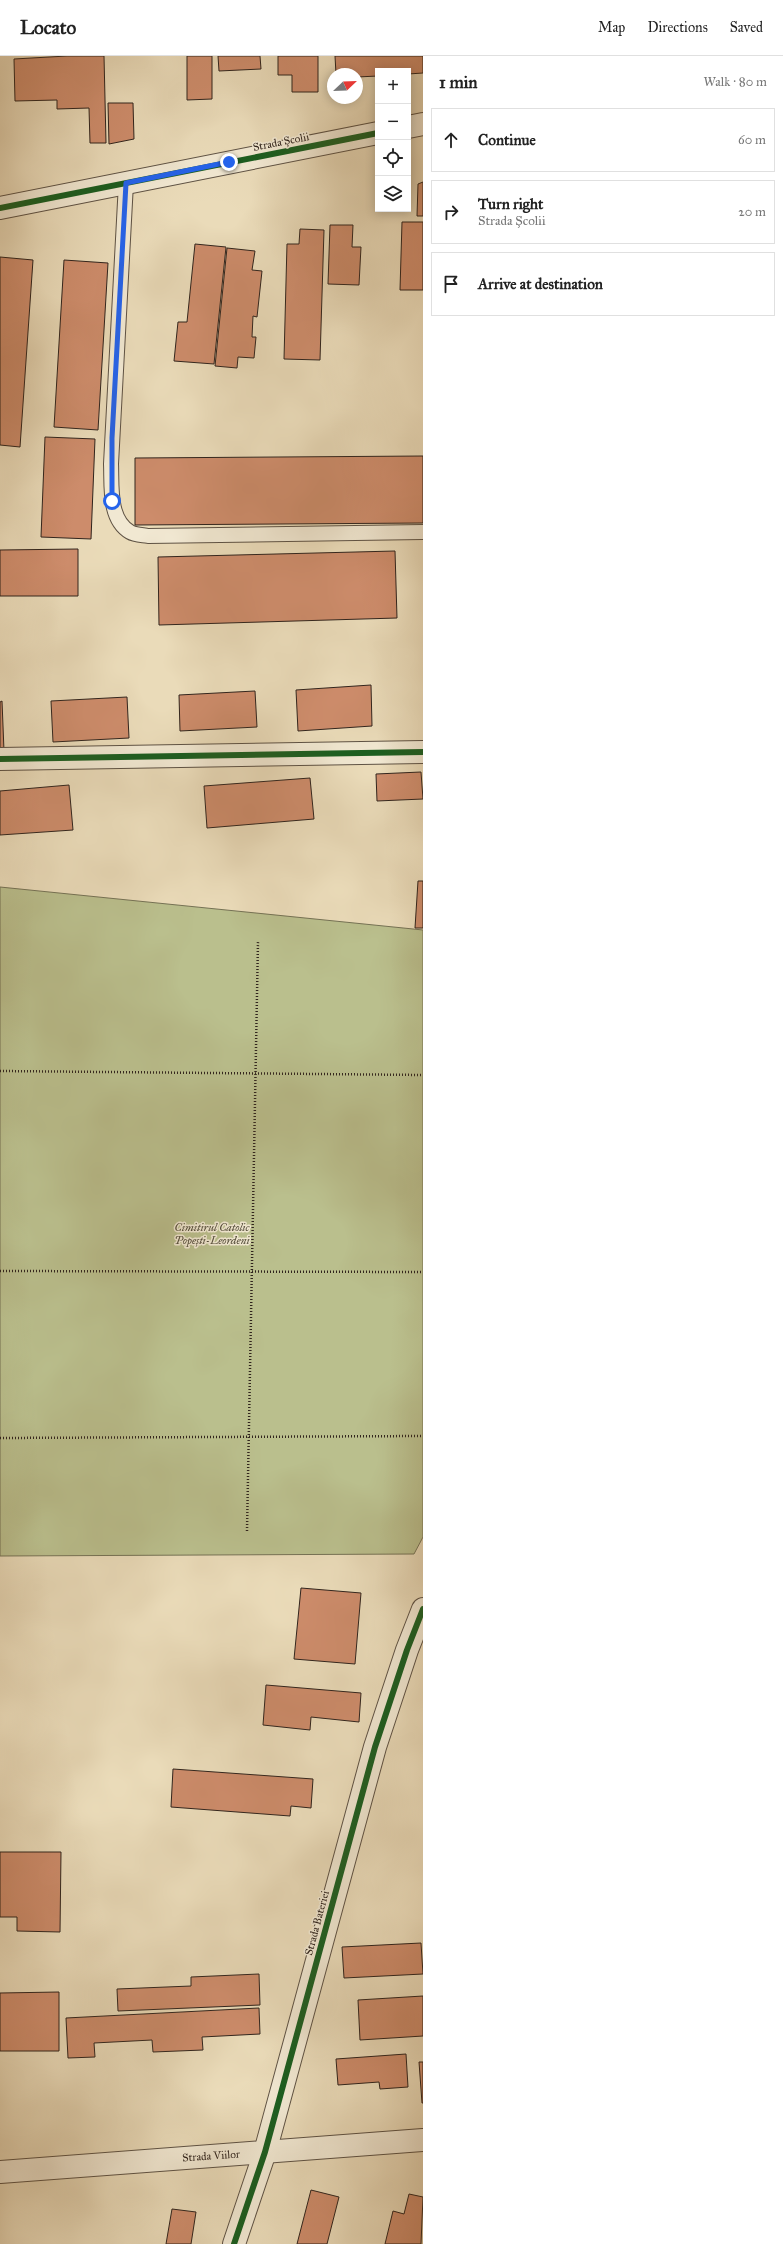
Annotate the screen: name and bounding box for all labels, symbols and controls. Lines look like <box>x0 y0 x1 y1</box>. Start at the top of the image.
text: Locato <box>20 16 76 39</box>
text: Map <box>598 19 625 36</box>
text: Directions <box>647 19 708 36</box>
text: Saved <box>730 19 763 36</box>
north arrow <box>327 68 363 104</box>
map controls <box>375 68 411 212</box>
button: + <box>375 68 411 104</box>
text: 1 min <box>439 72 478 93</box>
text: Walk · 80 m <box>704 74 767 90</box>
button: − <box>375 104 411 140</box>
icon: ahead <box>440 129 462 151</box>
street label: Strada Școlii <box>252 130 310 154</box>
text: Continue <box>478 131 536 149</box>
text: 60 m <box>738 132 766 148</box>
button: locate <box>375 140 411 176</box>
route end <box>220 153 238 171</box>
button: layers <box>375 176 411 212</box>
text: Turn right <box>478 195 543 213</box>
icon: right <box>440 201 462 223</box>
text: 20 m <box>738 204 766 220</box>
text: Strada Școlii <box>478 213 545 229</box>
icon: arrive <box>440 273 462 295</box>
text: Arrive at destination <box>478 275 603 293</box>
route start <box>103 492 121 510</box>
park label: Cimitirul Catolic Popești-Leordeni <box>174 1221 251 1248</box>
street label: Strada Bateriei <box>302 1889 332 1957</box>
street label: Strada Viilor <box>182 2147 241 2165</box>

